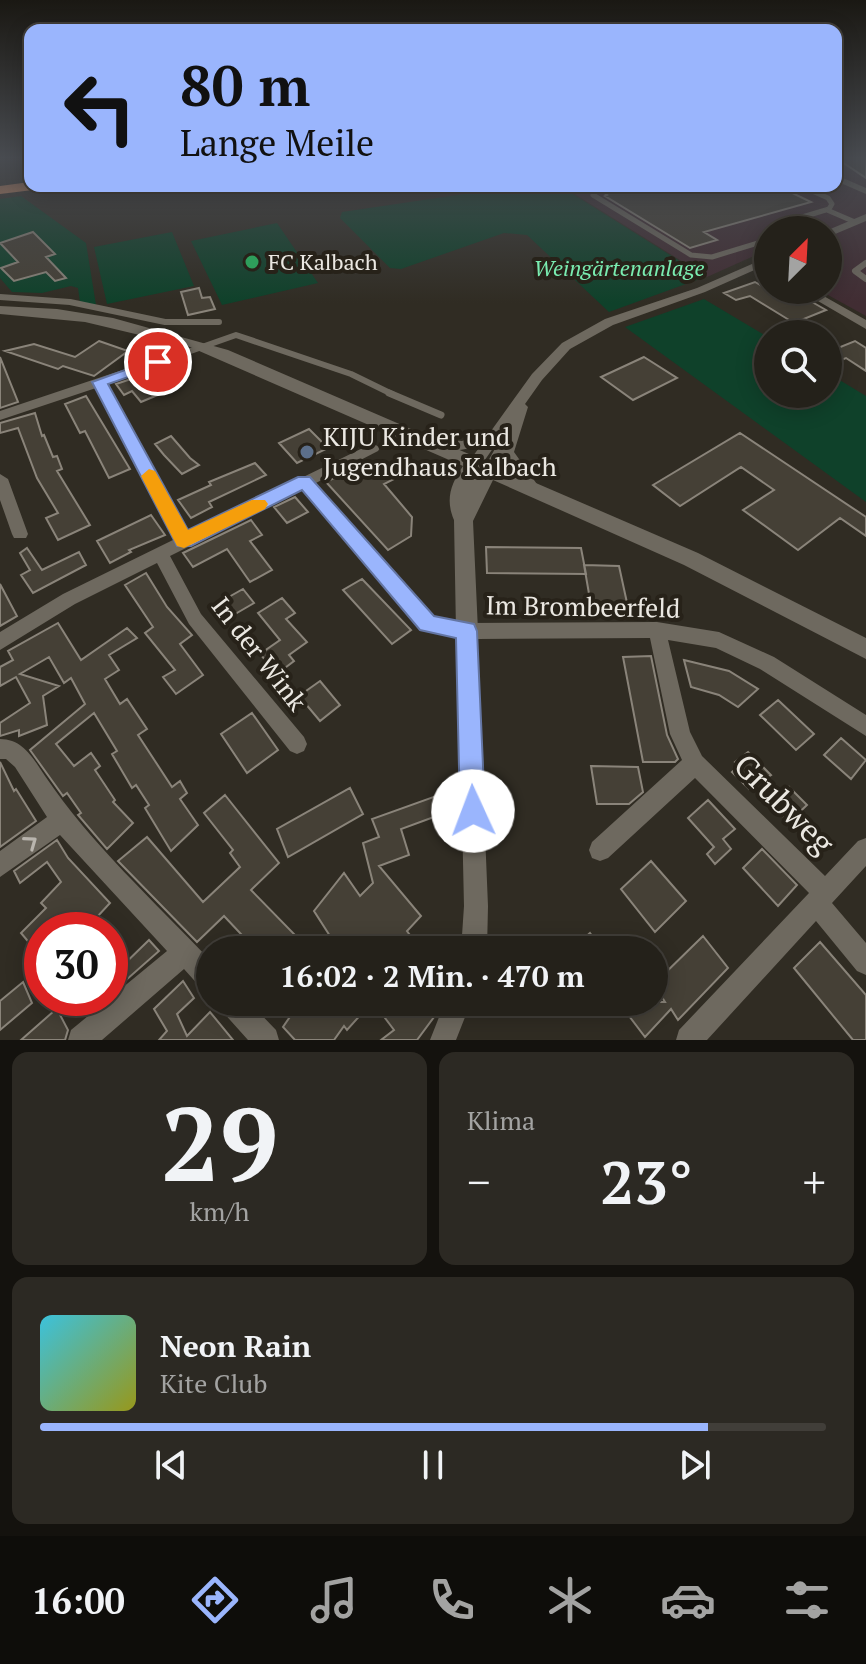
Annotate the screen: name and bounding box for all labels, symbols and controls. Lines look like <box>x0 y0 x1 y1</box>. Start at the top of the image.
text: 80 m <box>180 48 310 122</box>
icon: left <box>48 56 152 160</box>
text: Lange Meile <box>180 119 374 166</box>
north arrow <box>754 216 842 304</box>
map controls <box>754 216 842 408</box>
place label: FC Kalbach <box>268 247 378 276</box>
marker: FC Kalbach <box>243 253 261 271</box>
park label: Weingärtenanlage <box>534 253 704 282</box>
button: search <box>754 320 842 408</box>
pin <box>124 328 192 396</box>
icon: arrive <box>136 340 180 384</box>
place label: KIJU Kinder und Jugendhaus Kalbach <box>323 419 557 483</box>
marker: KIJU Kinder und Jugendhaus Kalbach <box>298 443 316 461</box>
street label: Im Brombeerfeld <box>485 587 681 625</box>
street label: In der Wink <box>205 589 315 718</box>
street label: Grubweg <box>725 744 845 863</box>
position arrow <box>431 769 515 853</box>
one-way arrow <box>22 838 37 852</box>
speed limit sign: 30 <box>24 912 128 1016</box>
text: 16:02 · 2 Min. · 470 m <box>280 956 584 996</box>
text: 29 <box>161 1073 278 1211</box>
text: Klima <box>467 1103 535 1137</box>
text: 23° <box>600 1142 693 1221</box>
text: − <box>467 1152 490 1211</box>
text: + <box>803 1152 826 1211</box>
text: km/h <box>189 1194 250 1228</box>
text: Neon Rain <box>160 1326 311 1366</box>
text: Kite Club <box>160 1366 267 1400</box>
icon: previous <box>149 1443 193 1487</box>
icon: pause <box>411 1443 455 1487</box>
icon: next <box>673 1443 717 1487</box>
icon: directions <box>187 1572 243 1628</box>
icon: music <box>306 1572 362 1628</box>
icon: phone <box>424 1572 480 1628</box>
icon: climate <box>542 1572 598 1628</box>
icon: car <box>660 1572 716 1628</box>
icon: filters <box>779 1572 835 1628</box>
text: 16:00 <box>31 1577 125 1624</box>

